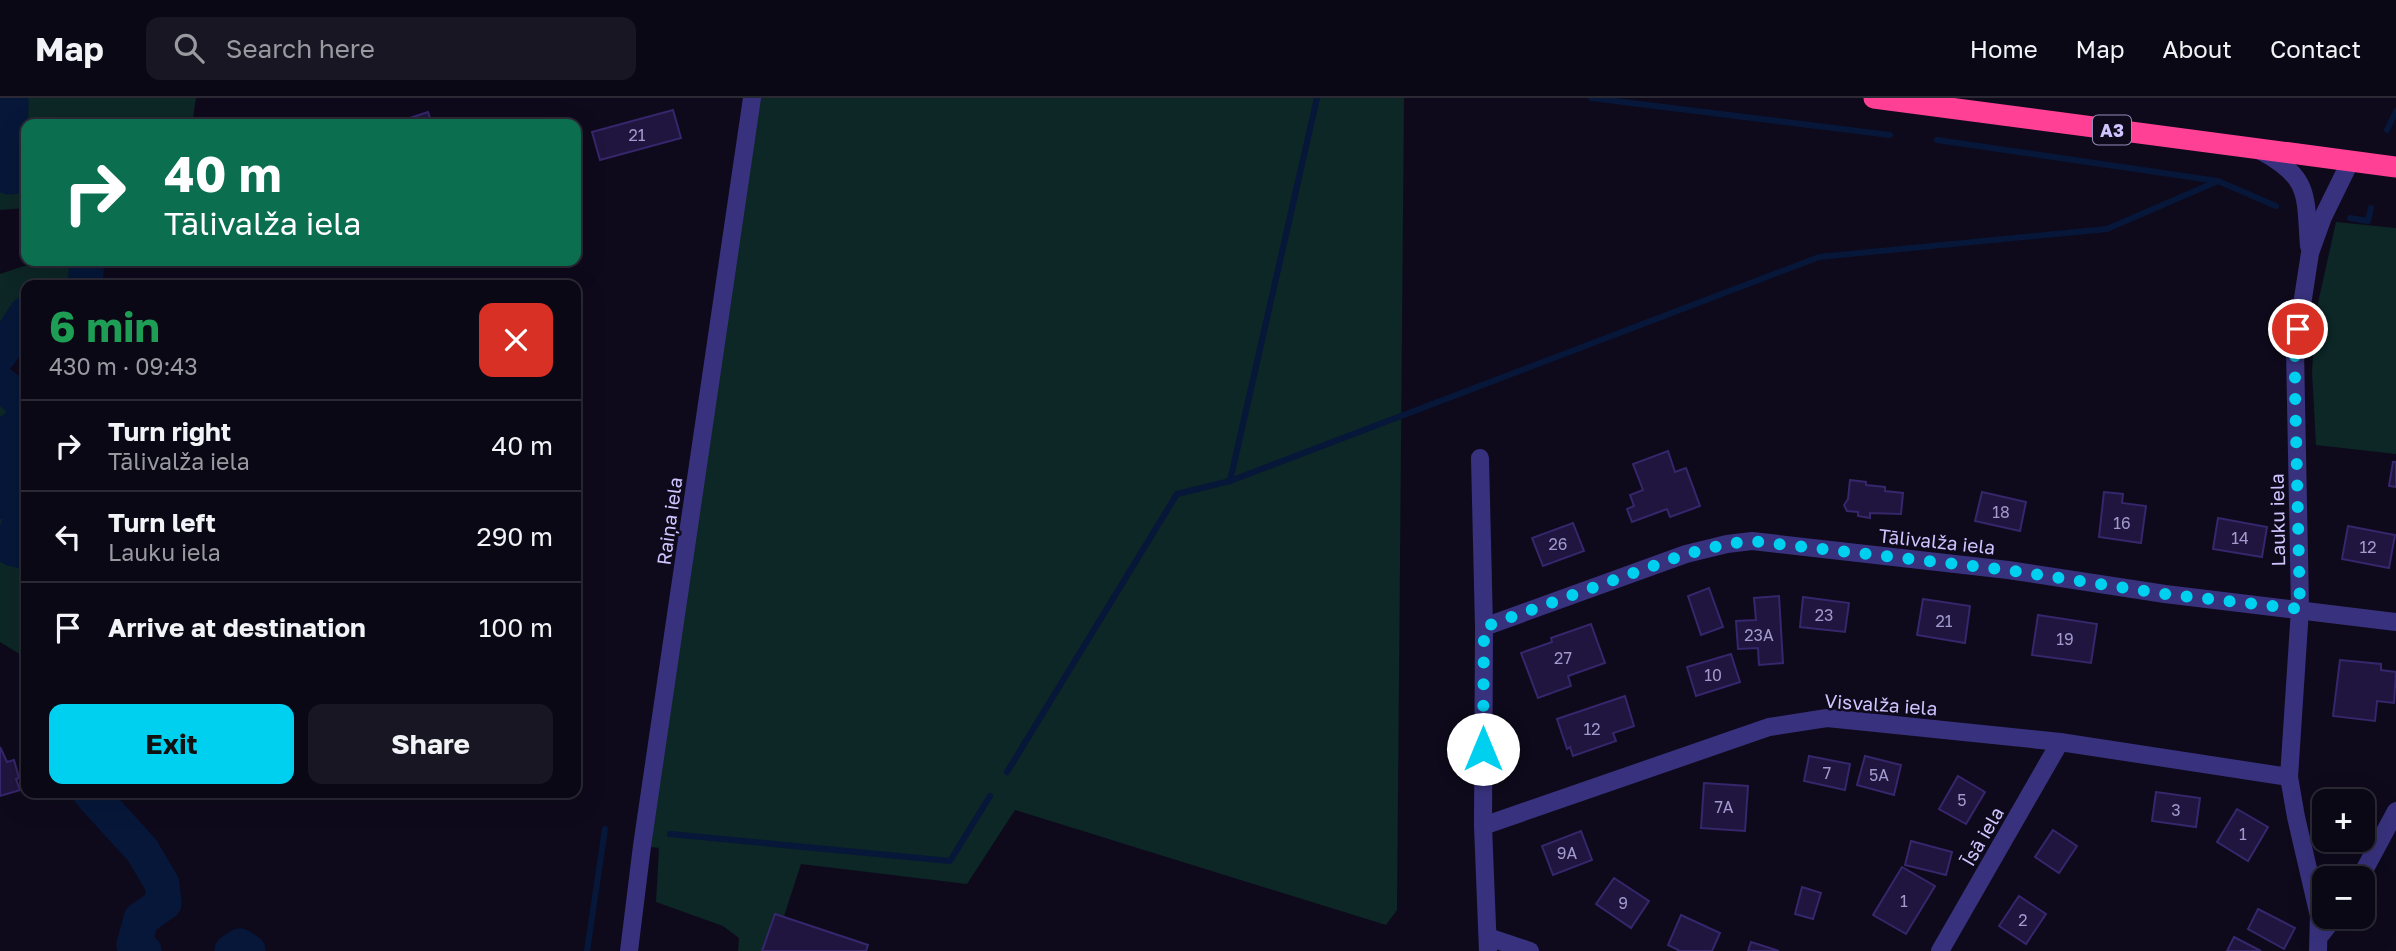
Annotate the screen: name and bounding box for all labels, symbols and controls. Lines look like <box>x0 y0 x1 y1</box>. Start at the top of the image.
search box <box>146 17 636 80</box>
text: Map <box>35 29 104 68</box>
icon: search <box>170 29 208 67</box>
text: Search here <box>226 33 375 64</box>
text: Home <box>1970 34 2038 63</box>
text: Map <box>2076 34 2125 63</box>
text: About <box>2163 34 2232 63</box>
text: Contact <box>2270 34 2361 63</box>
road number: A3 <box>2093 115 2131 144</box>
house number: 21 <box>628 125 646 145</box>
text: 40 m <box>164 144 282 203</box>
icon: right <box>49 147 140 238</box>
text: Tālivalža iela <box>164 204 361 242</box>
pin <box>2268 299 2328 359</box>
text: 6 min <box>49 301 160 351</box>
button: close <box>479 303 553 377</box>
icon: arrive <box>2279 310 2317 348</box>
text: 430 m · 09:43 <box>49 352 198 380</box>
text: Turn right <box>108 416 231 447</box>
icon: right <box>49 427 87 465</box>
text: 40 m <box>492 430 553 461</box>
text: Tālivalža iela <box>108 447 250 475</box>
street label: Lauku iela <box>2265 473 2289 567</box>
street label: Raiņa iela <box>651 476 688 567</box>
house number: 18 <box>1992 502 2010 522</box>
text: Turn left <box>108 507 216 538</box>
house number: 16 <box>2113 513 2131 533</box>
icon: left <box>49 518 87 556</box>
text: 290 m <box>477 521 553 552</box>
street label: Tālivalža iela <box>1878 523 1996 559</box>
house number: 14 <box>2231 528 2249 548</box>
house number: 26 <box>1549 534 1567 554</box>
house number: 12 <box>2359 537 2377 557</box>
text: Lauku iela <box>108 538 221 566</box>
house number: 23 <box>1815 605 1833 625</box>
icon: arrive <box>49 609 87 647</box>
house number: 21 <box>1935 611 1953 631</box>
text: Arrive at destination <box>108 612 366 643</box>
text: 100 m <box>479 612 553 643</box>
house number: 23A <box>1744 625 1774 645</box>
house number: 19 <box>2056 629 2074 649</box>
house number: 27 <box>1554 648 1572 668</box>
house number: 10 <box>1704 665 1722 685</box>
street label: Visvalža iela <box>1824 689 1938 719</box>
button: Exit <box>49 704 294 784</box>
button: Share <box>308 704 553 784</box>
position arrow <box>1446 712 1520 786</box>
house number: 12 <box>1583 719 1601 739</box>
house number: 7 <box>1823 763 1831 783</box>
house number: 5A <box>1869 765 1889 785</box>
map controls <box>2312 789 2375 929</box>
button: + <box>2312 789 2375 852</box>
house number: 5 <box>1957 790 1967 810</box>
house number: 7A <box>1714 797 1734 817</box>
house number: 3 <box>2171 800 2181 820</box>
street label: Īsā iela <box>1956 802 2008 870</box>
house number: 1 <box>2239 824 2247 844</box>
house number: 9A <box>1557 843 1577 863</box>
button: − <box>2312 866 2375 929</box>
house number: 1 <box>1900 891 1908 911</box>
house number: 9 <box>1618 893 1628 913</box>
house number: 2 <box>2018 910 2028 930</box>

